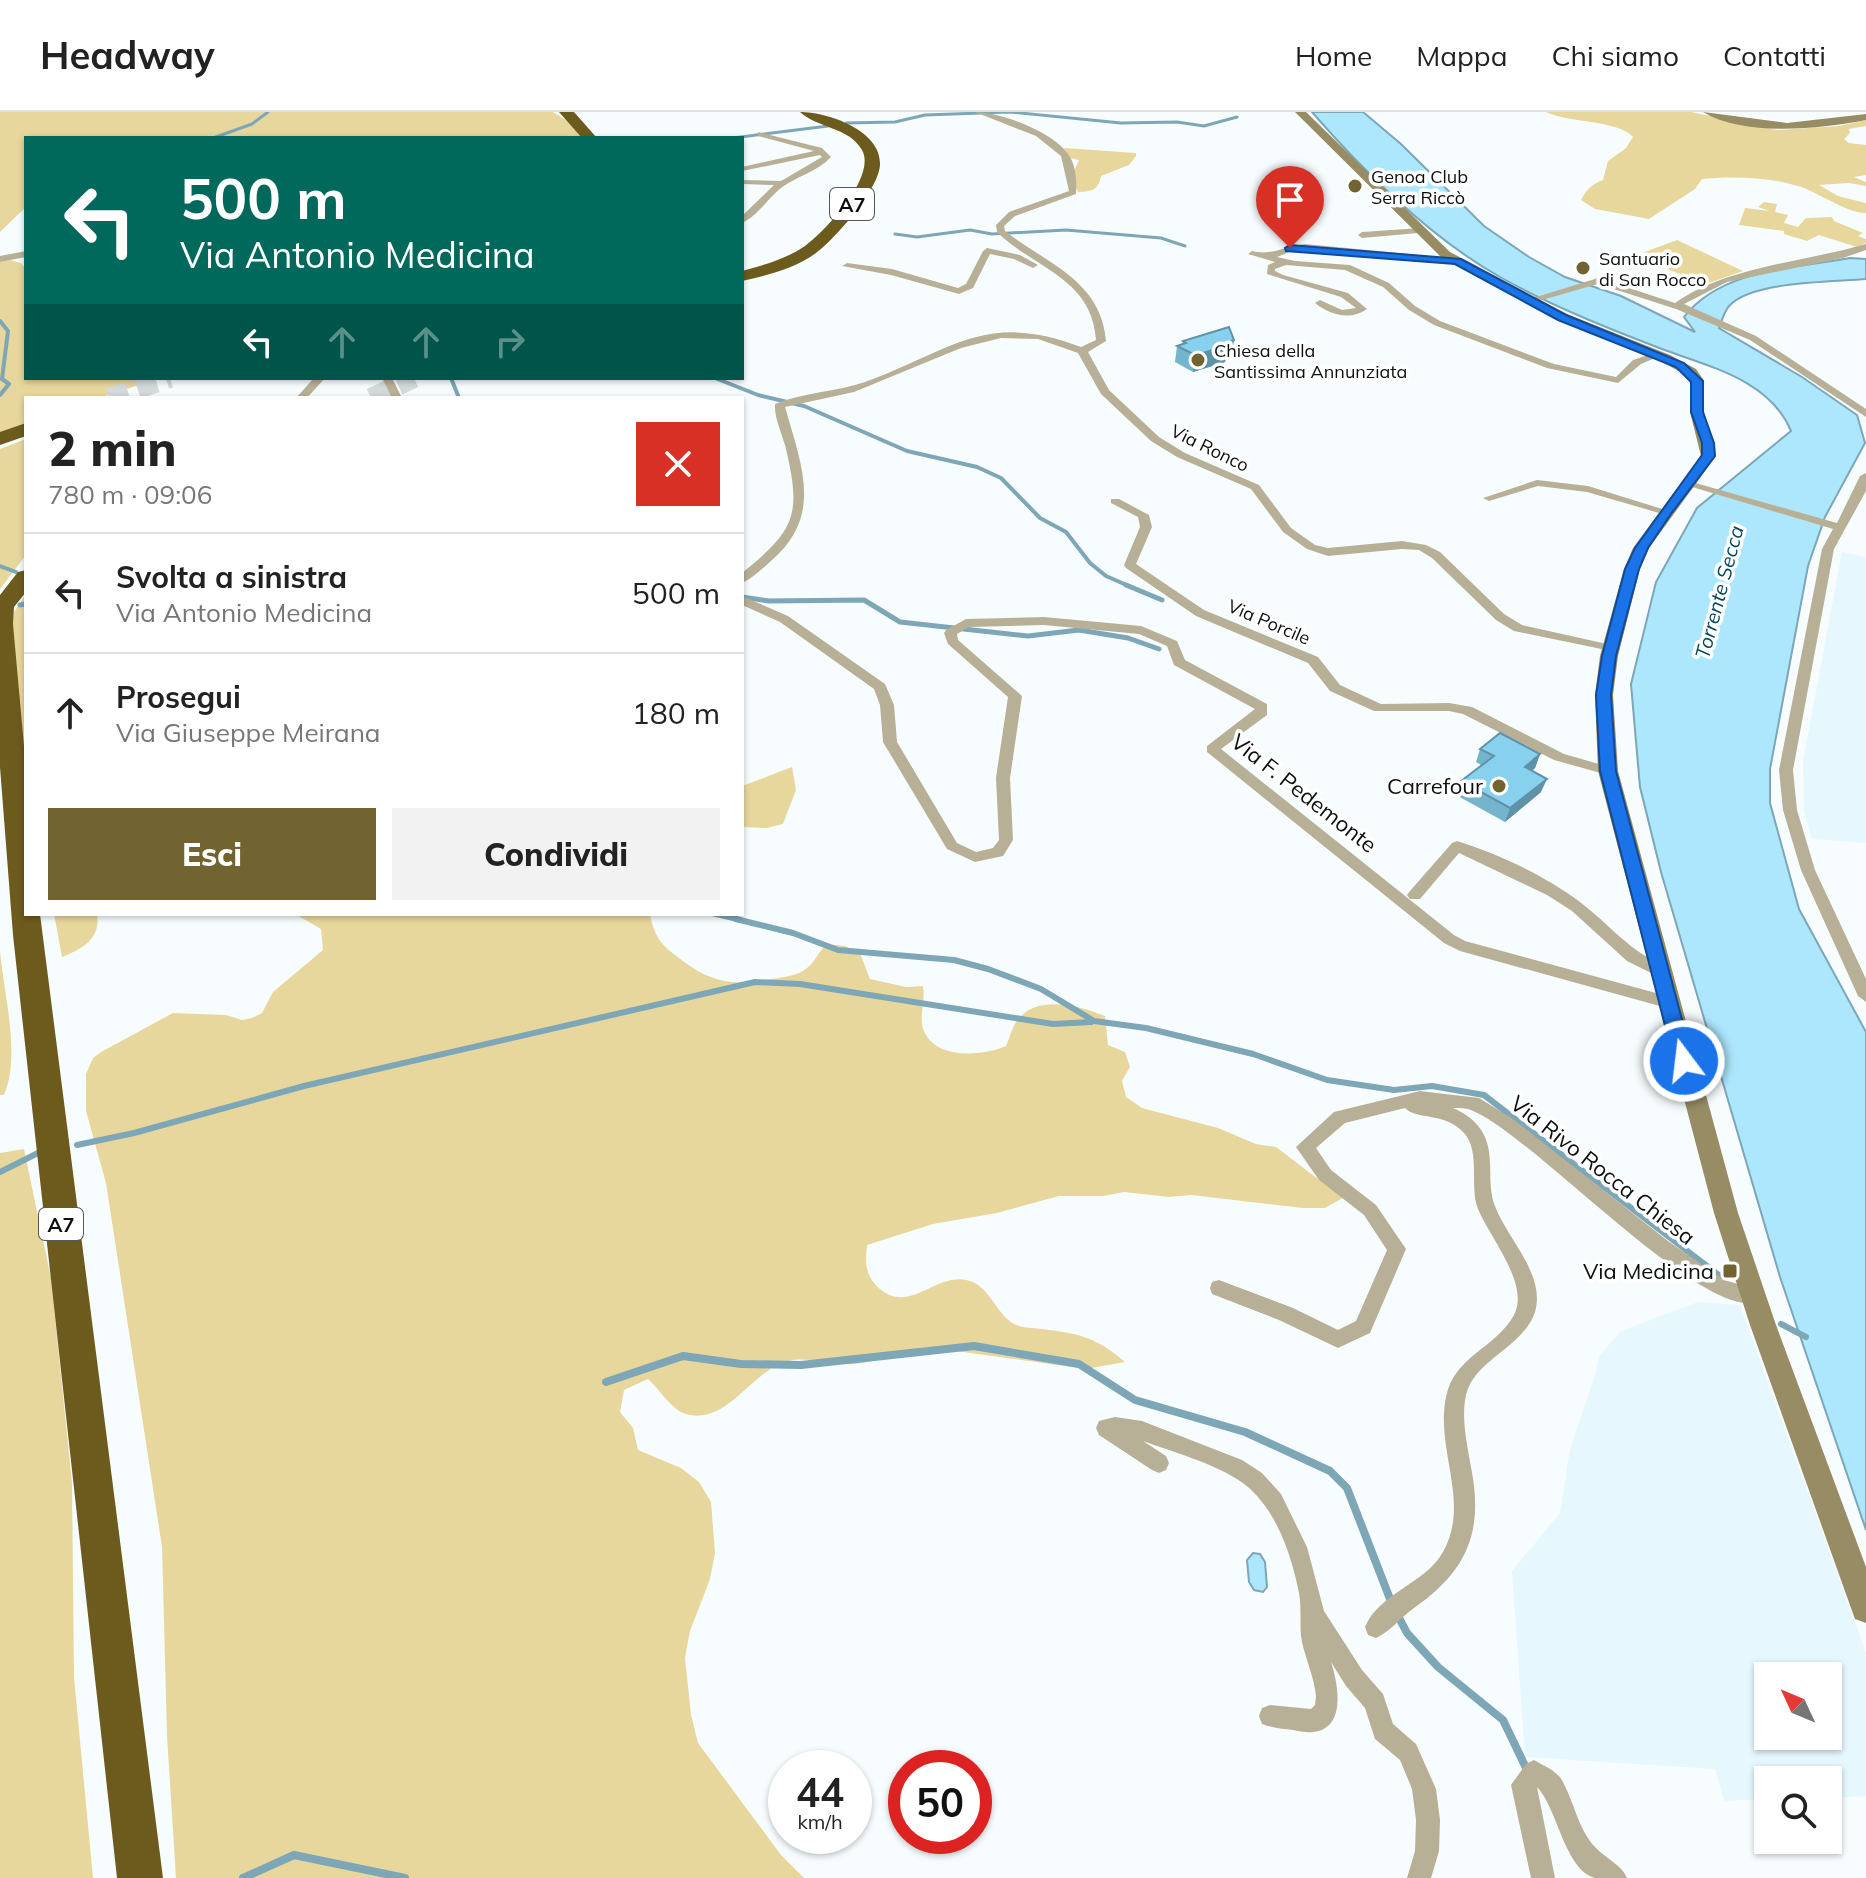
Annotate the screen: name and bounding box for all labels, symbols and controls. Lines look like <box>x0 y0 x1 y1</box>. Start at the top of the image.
text: Headway <box>40 31 215 79</box>
text: Home <box>1295 38 1372 73</box>
text: Mappa <box>1416 38 1507 73</box>
text: Chi siamo <box>1551 38 1679 73</box>
text: Contatti <box>1723 38 1826 73</box>
text: 500 m <box>180 163 347 233</box>
place label: Genoa Club Serra Riccò <box>1371 165 1468 209</box>
pin <box>1256 166 1324 248</box>
icon: left <box>48 168 152 272</box>
marker: Genoa Club Serra Riccò <box>1346 177 1364 195</box>
icon: arrive <box>1268 178 1312 222</box>
road number: A7 <box>830 188 874 220</box>
text: Via Antonio Medicina <box>180 232 535 277</box>
place label: Santuario di San Rocco <box>1599 247 1706 291</box>
marker: Santuario di San Rocco <box>1574 259 1592 277</box>
icon: left <box>236 320 280 364</box>
icon: ahead <box>320 320 364 364</box>
icon: ahead <box>404 320 448 364</box>
icon: right <box>488 320 532 364</box>
place label: Chiesa della Santissima Annunziata <box>1214 339 1407 383</box>
marker: Chiesa della Santissima Annunziata <box>1189 351 1207 369</box>
text: 2 min <box>48 418 177 478</box>
street label: Via Ronco <box>1167 419 1253 477</box>
button: close <box>636 422 720 506</box>
text: 780 m · 09:06 <box>48 478 212 511</box>
water label: Torrente Secca <box>1689 523 1749 661</box>
text: Svolta a sinistra <box>116 558 347 596</box>
icon: left <box>48 571 92 615</box>
text: 500 m <box>632 574 720 612</box>
street label: Via Porcile <box>1224 594 1314 650</box>
text: Via Antonio Medicina <box>116 596 372 629</box>
text: Prosegui <box>116 678 241 716</box>
icon: ahead <box>48 691 92 735</box>
text: 180 m <box>632 694 720 732</box>
text: Via Giuseppe Meirana <box>116 716 380 749</box>
street label: Via F. Pedemonte <box>1226 727 1382 859</box>
place label: Carrefour <box>1387 772 1483 800</box>
marker: Carrefour <box>1490 777 1508 795</box>
button: Esci <box>48 808 376 900</box>
button: Condividi <box>392 808 720 900</box>
position arrow <box>1642 1019 1726 1103</box>
street label: Via Rivo Rocca Chiesa <box>1505 1089 1701 1251</box>
road number: A7 <box>39 1208 83 1240</box>
place label: Via Medicina <box>1583 1257 1714 1285</box>
marker: Via Medicina <box>1721 1262 1739 1280</box>
north arrow <box>1754 1662 1842 1750</box>
map controls <box>1754 1662 1842 1854</box>
speed limit sign: 50 <box>888 1750 992 1854</box>
button: search <box>1754 1766 1842 1854</box>
text: 44 <box>796 1767 844 1817</box>
text: km/h <box>797 1809 843 1834</box>

